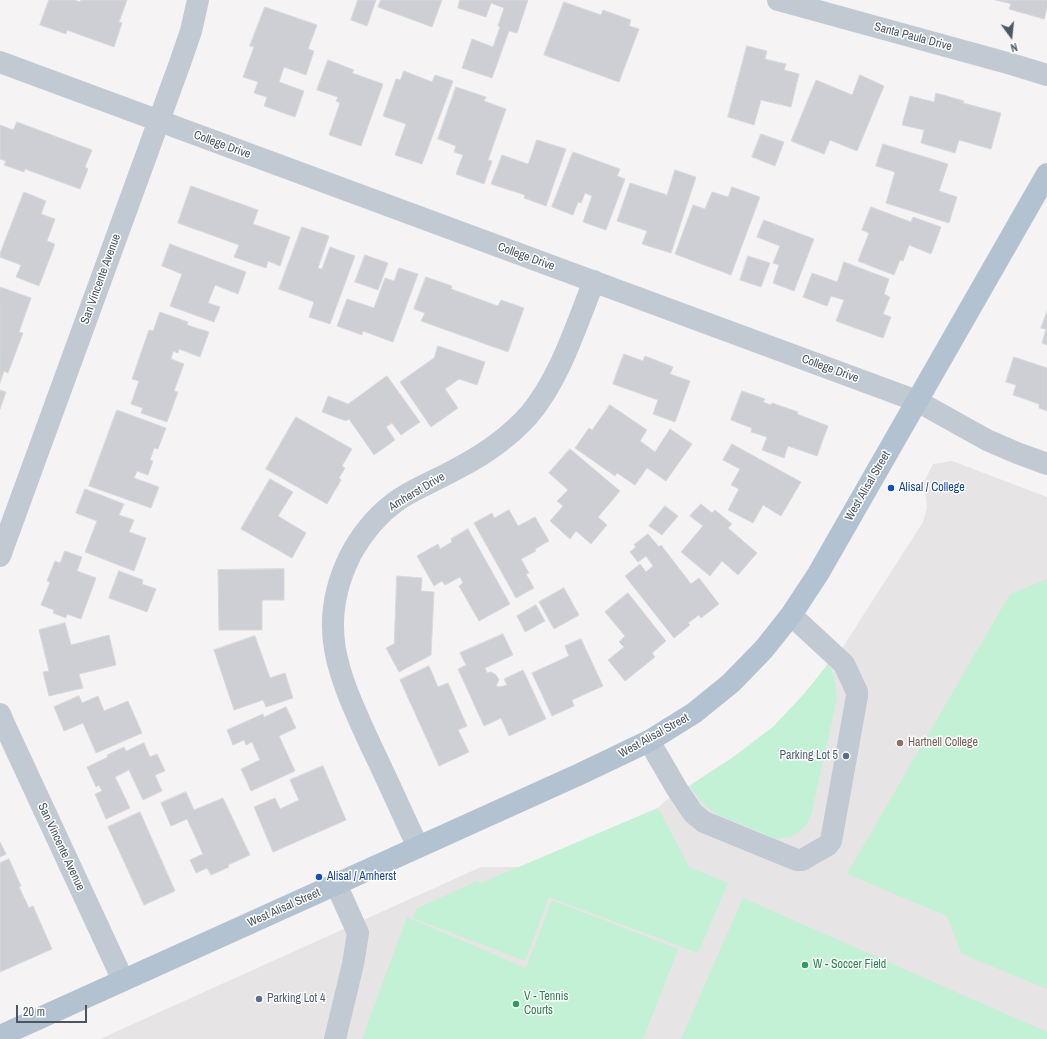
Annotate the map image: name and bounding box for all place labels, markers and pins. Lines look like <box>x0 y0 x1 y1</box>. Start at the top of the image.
place label: Alisal / College <box>899 481 965 495</box>
marker: Alisal / College <box>886 483 896 493</box>
place label: Hartnell College <box>908 736 978 750</box>
marker: Hartnell College <box>895 738 905 748</box>
place label: Parking Lot 5 <box>779 749 838 763</box>
marker: Parking Lot 5 <box>841 751 851 761</box>
place label: Alisal / Amherst <box>327 870 396 884</box>
marker: Alisal / Amherst <box>314 872 324 882</box>
place label: W - Soccer Field <box>813 958 886 972</box>
marker: W - Soccer Field <box>800 960 810 970</box>
place label: V - Tennis Courts <box>524 990 568 1018</box>
place label: Parking Lot 4 <box>267 992 326 1006</box>
marker: Parking Lot 4 <box>254 994 264 1004</box>
marker: V - Tennis Courts <box>511 999 521 1009</box>

